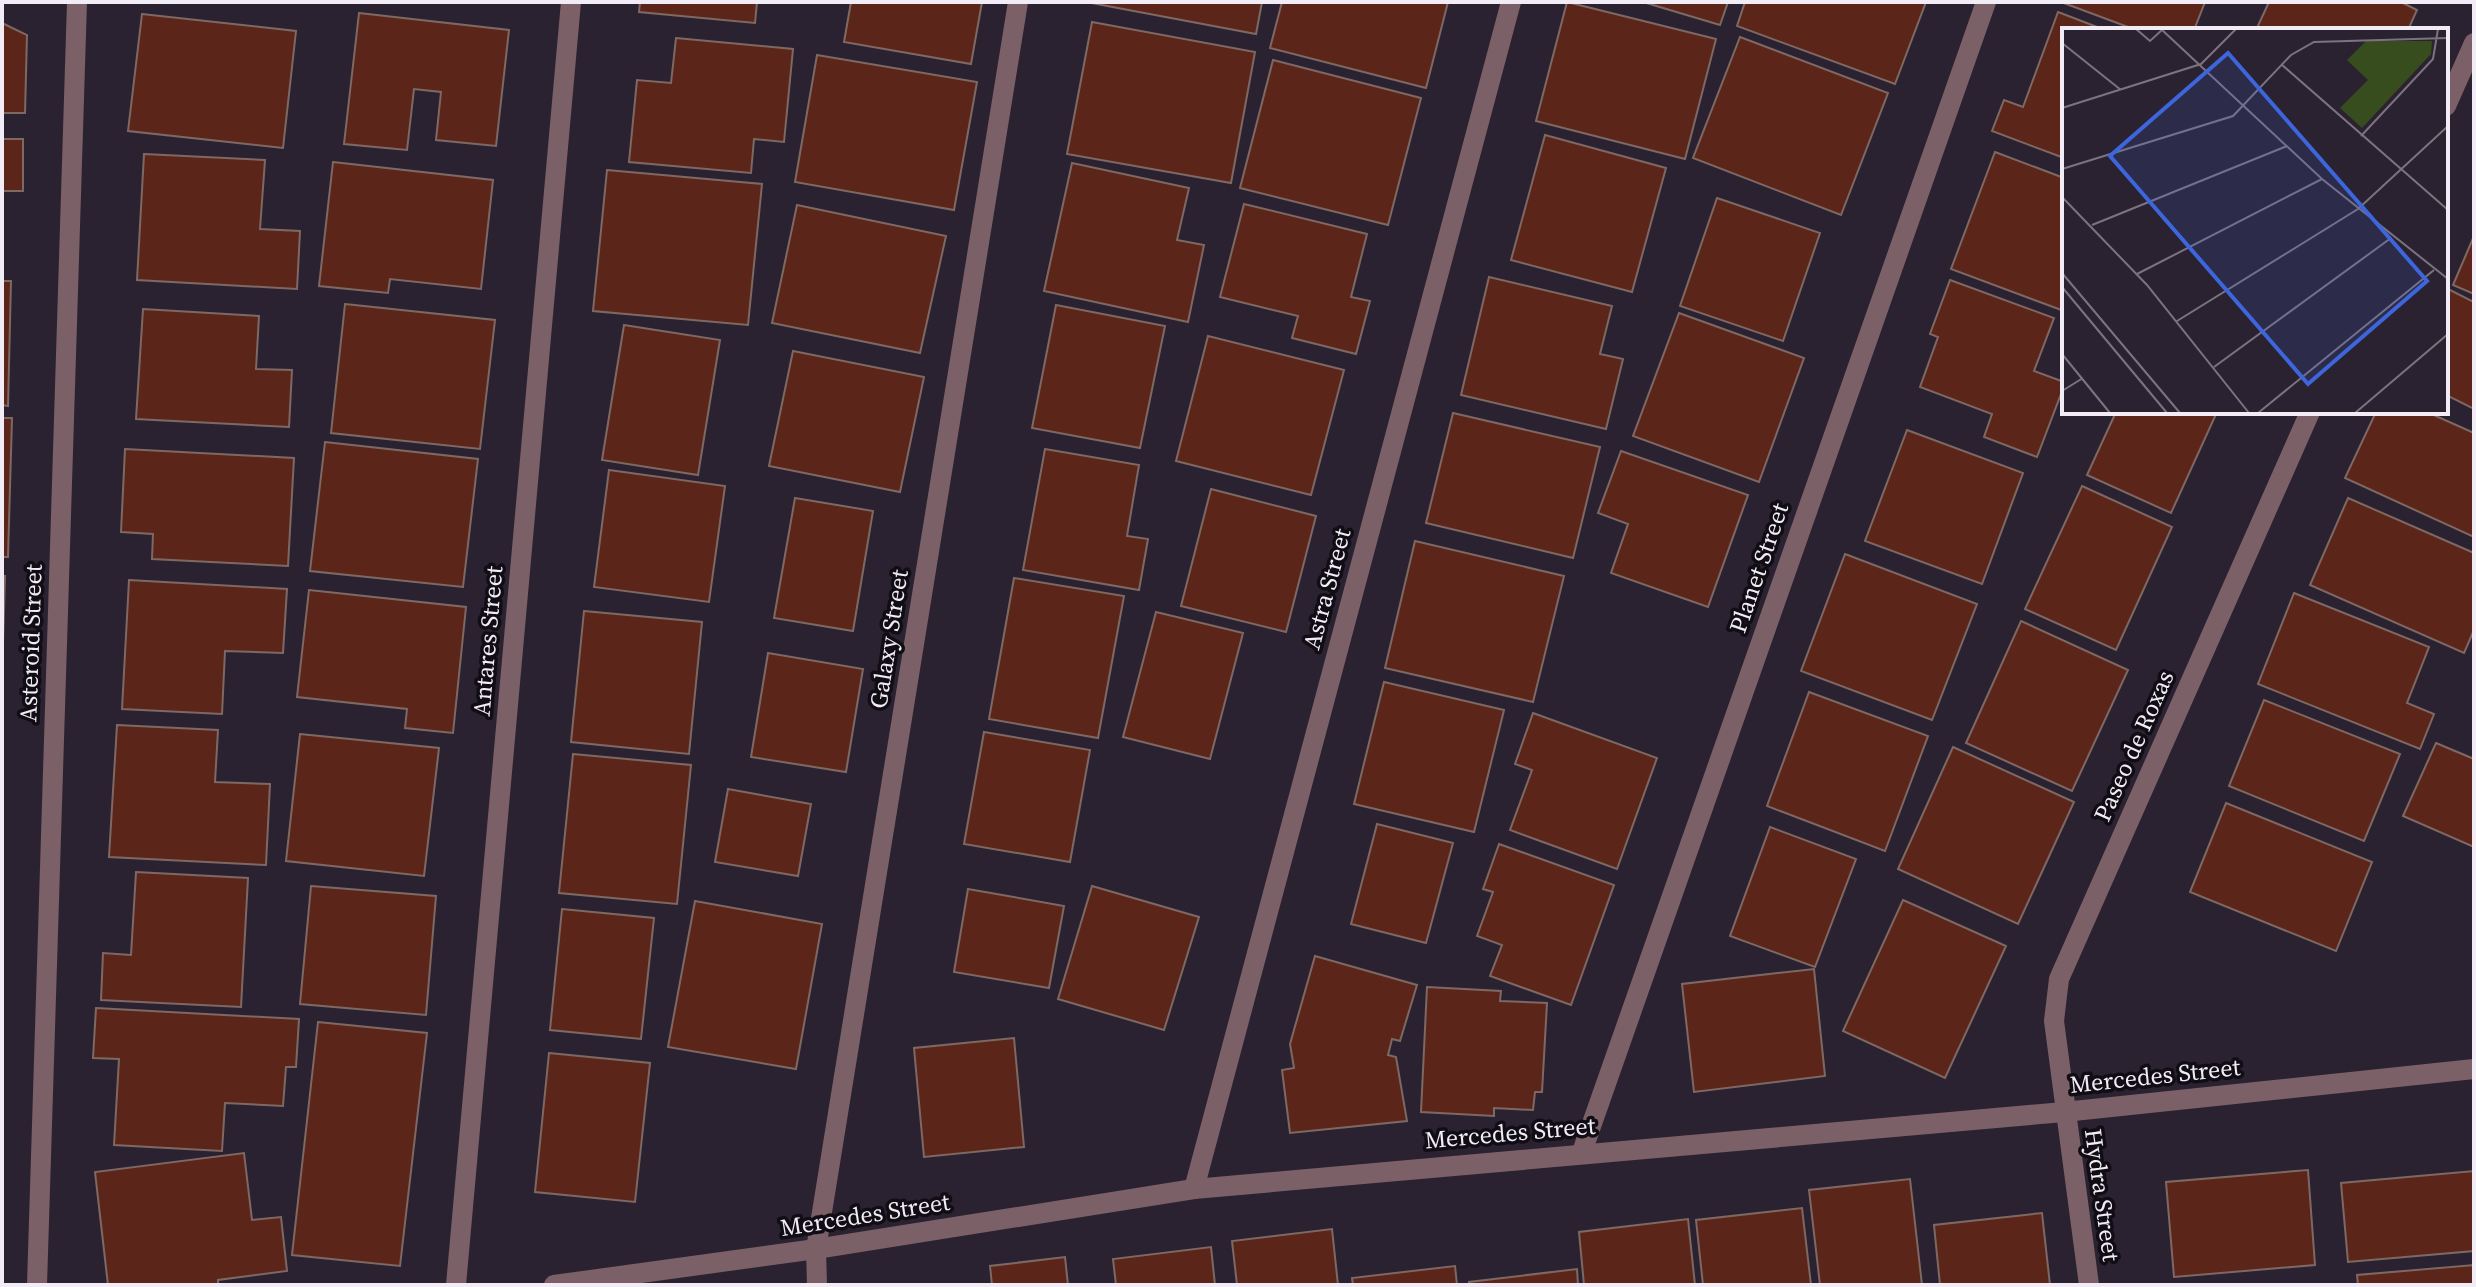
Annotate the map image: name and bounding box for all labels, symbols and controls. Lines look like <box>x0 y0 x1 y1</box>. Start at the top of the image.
inset map <box>2062 28 2448 414</box>
street label: Planet Street <box>1721 498 1796 637</box>
street label: Astra Street <box>1295 525 1359 653</box>
street label: Asteroid Street <box>11 563 50 722</box>
street label: Antares Street <box>465 564 511 717</box>
street label: Galaxy Street <box>861 567 916 711</box>
street label: Paseo de Roxas <box>2085 665 2182 827</box>
street label: Mercedes Street <box>2068 1050 2242 1101</box>
street label: Mercedes Street <box>1423 1109 1597 1156</box>
street label: Hydra Street <box>2077 1127 2128 1263</box>
street label: Mercedes Street <box>778 1185 952 1244</box>

